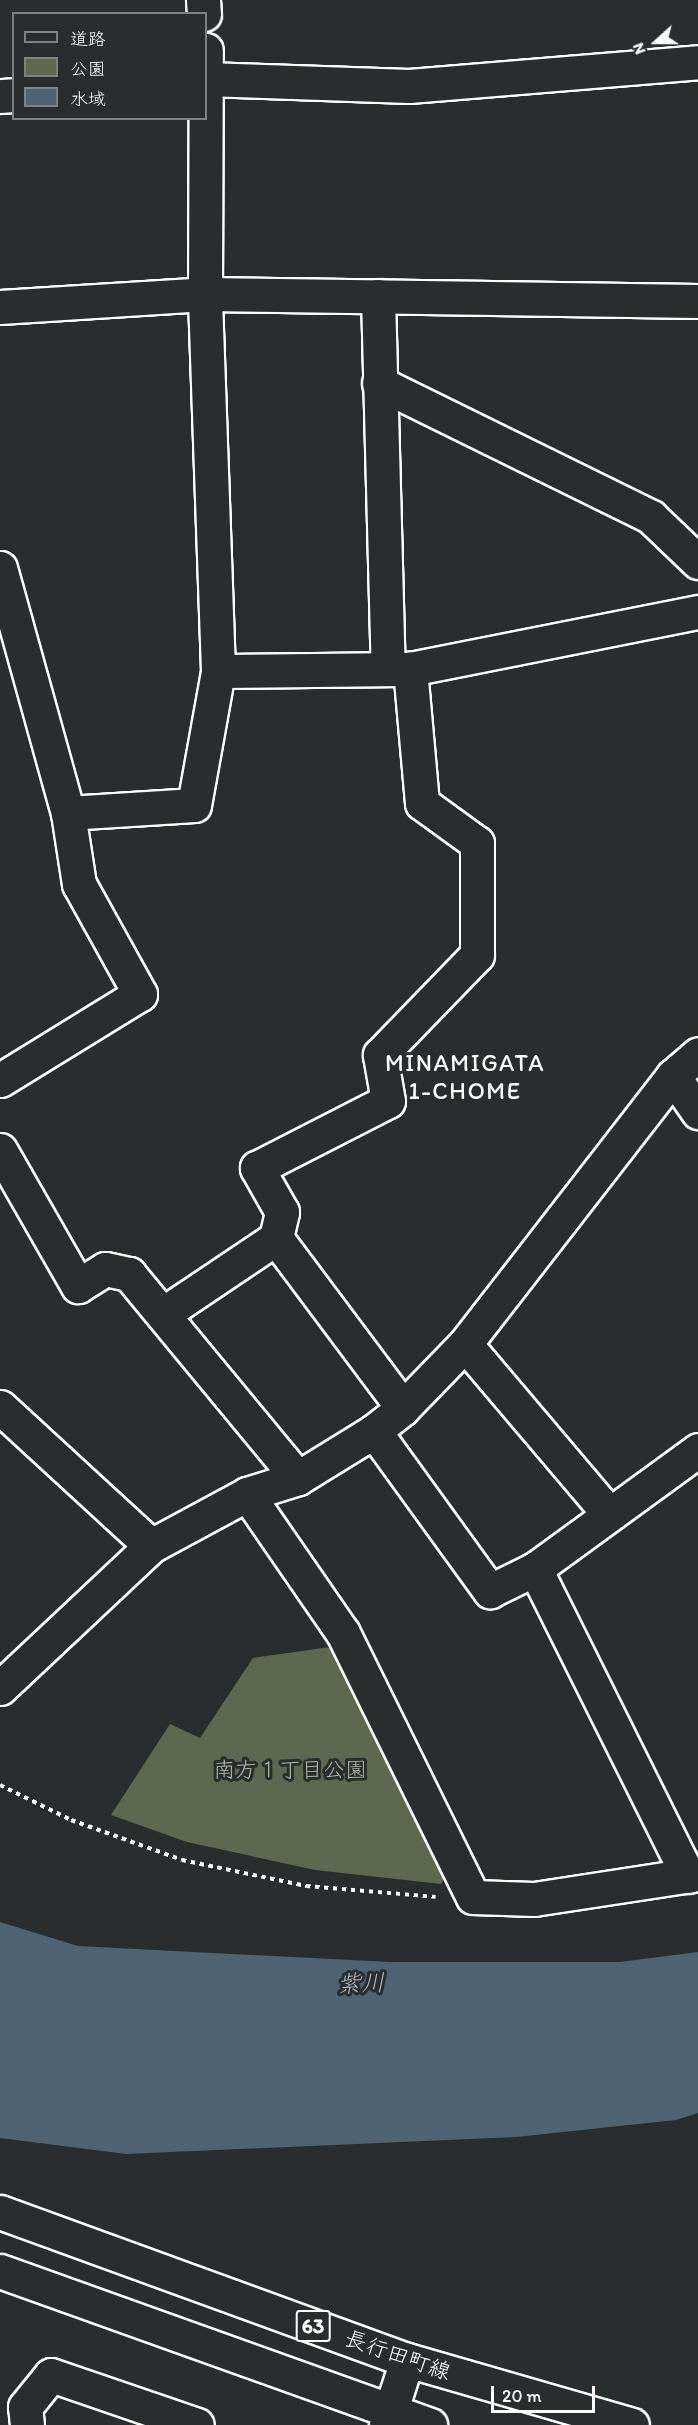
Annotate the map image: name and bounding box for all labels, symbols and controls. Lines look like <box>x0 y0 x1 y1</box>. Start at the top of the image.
legend <box>12 12 207 120</box>
north arrow <box>626 12 686 72</box>
text: 道路 <box>70 28 106 50</box>
text: N <box>628 40 650 57</box>
text: 公園 <box>70 58 106 80</box>
text: 水域 <box>70 88 106 110</box>
district label: MINAMIGATA 1-CHOME <box>384 1049 546 1105</box>
park label: 南方１丁目公園 <box>213 1757 367 1783</box>
water label: 紫川 <box>337 1968 385 1998</box>
road number: 63 <box>295 2308 331 2344</box>
street label: 長行田町線 <box>342 2325 454 2385</box>
scale bar <box>494 2374 598 2412</box>
text: 20 m <box>502 2385 542 2407</box>

